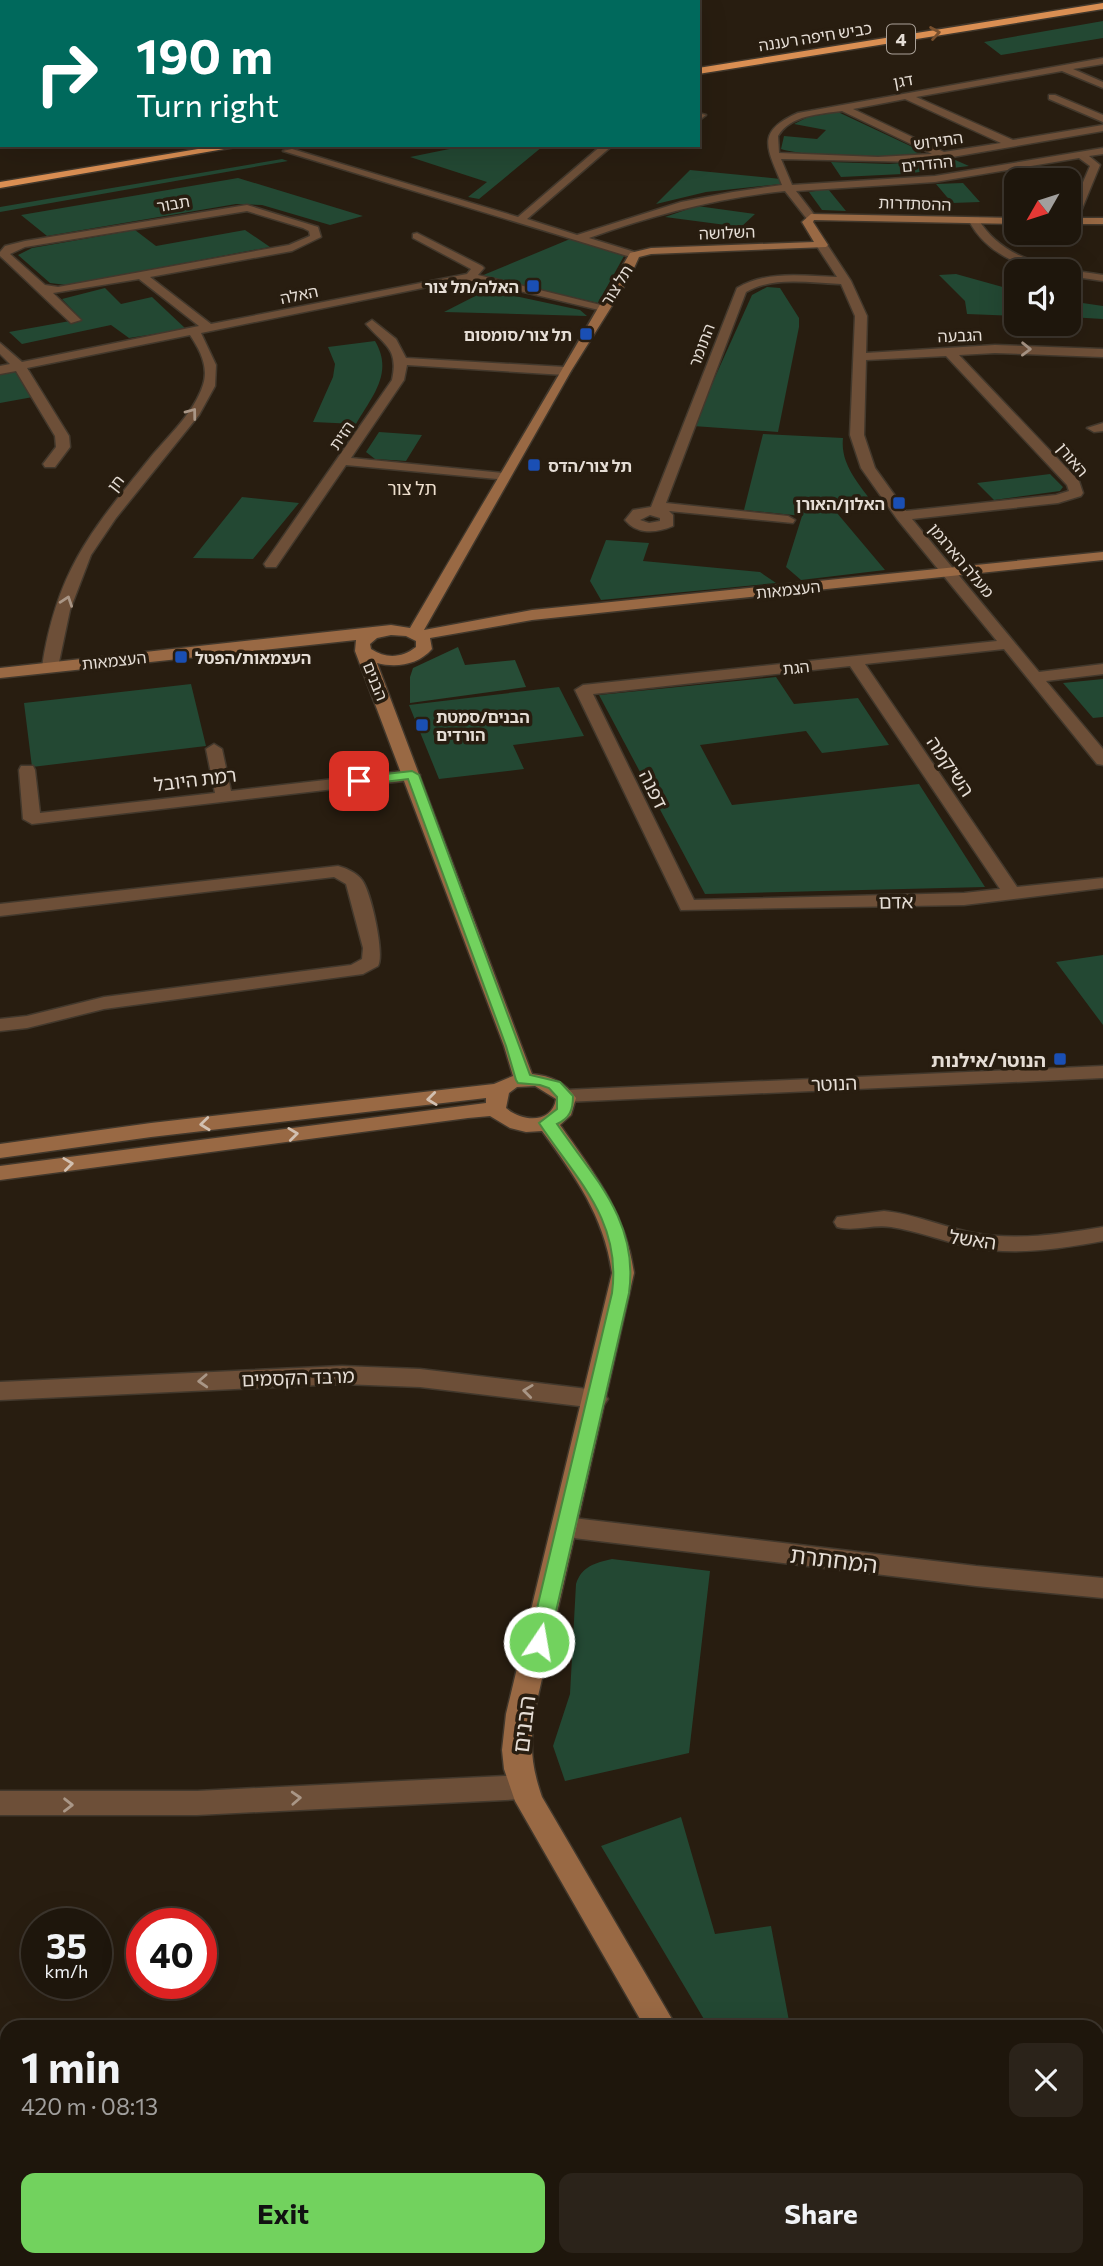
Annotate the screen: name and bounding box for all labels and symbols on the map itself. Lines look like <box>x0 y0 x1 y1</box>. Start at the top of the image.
street label: כביש חיפה רעננה <box>757 18 873 54</box>
road number: 4 <box>887 24 915 54</box>
one-way arrow <box>929 26 941 41</box>
street label: דגן <box>892 69 915 91</box>
street label: התירוש <box>912 127 964 153</box>
street label: ההדרים <box>900 151 954 175</box>
north arrow <box>1004 168 1082 245</box>
street label: תבור <box>155 191 191 215</box>
street label: ההסתדרות <box>878 192 952 214</box>
street label: השלושה <box>698 222 756 242</box>
street label: תל צור <box>596 261 636 309</box>
place label: האלה/תל צור <box>424 277 519 296</box>
marker: האלה/תל צור <box>525 278 541 294</box>
street label: האלה <box>278 281 320 307</box>
street label: התומר <box>684 321 718 369</box>
place label: תל צור/סומסום <box>464 325 572 344</box>
street label: הגבעה <box>937 325 983 345</box>
marker: תל צור/סומסום <box>578 326 594 342</box>
one-way arrow <box>1021 341 1031 357</box>
one-way arrow <box>183 408 196 421</box>
street label: הזית <box>325 417 357 453</box>
street label: האורן <box>1053 438 1093 480</box>
place label: תל צור/הדס <box>548 456 632 475</box>
marker: תל צור/הדס <box>526 457 542 473</box>
street label: חן <box>103 471 127 495</box>
district label: תל צור <box>387 477 437 499</box>
place label: האלון/האורן <box>796 494 885 513</box>
marker: האלון/האורן <box>891 495 907 511</box>
street label: מעלה הארגמן <box>925 519 999 601</box>
street label: העצמאות <box>755 576 821 602</box>
one-way arrow <box>58 596 72 608</box>
street label: העצמאות <box>81 647 147 673</box>
place label: העצמאות/הפטל <box>195 648 311 667</box>
marker: העצמאות/הפטל <box>173 649 189 665</box>
street label: הגת <box>782 656 810 678</box>
street label: הבנים <box>360 659 392 703</box>
place label: הבנים/סמטת הורדים <box>436 707 530 744</box>
marker: הבנים/סמטת הורדים <box>414 717 430 733</box>
street label: השיקמה <box>923 731 979 801</box>
pin <box>329 751 389 811</box>
street label: רמת היובל <box>152 763 238 795</box>
street label: דפנה <box>635 766 673 812</box>
street label: אדם <box>878 889 914 913</box>
place label: הנוטר/אילנות <box>931 1048 1046 1071</box>
marker: הנוטר/אילנות <box>1052 1051 1068 1067</box>
street label: הנוטר <box>810 1071 858 1095</box>
one-way arrow <box>426 1091 437 1106</box>
one-way arrow <box>200 1116 211 1131</box>
one-way arrow <box>287 1127 299 1142</box>
one-way arrow <box>62 1156 74 1171</box>
street label: האשל <box>948 1224 998 1254</box>
street label: מרבד הקסמים <box>241 1364 355 1390</box>
one-way arrow <box>198 1373 209 1388</box>
one-way arrow <box>522 1383 534 1398</box>
street label: המחתרת <box>789 1540 879 1578</box>
position arrow <box>502 1605 576 1679</box>
street label: הבנים <box>506 1694 540 1754</box>
one-way arrow <box>290 1791 301 1806</box>
one-way arrow <box>63 1797 74 1813</box>
speed limit sign: 40 <box>126 1908 217 1999</box>

